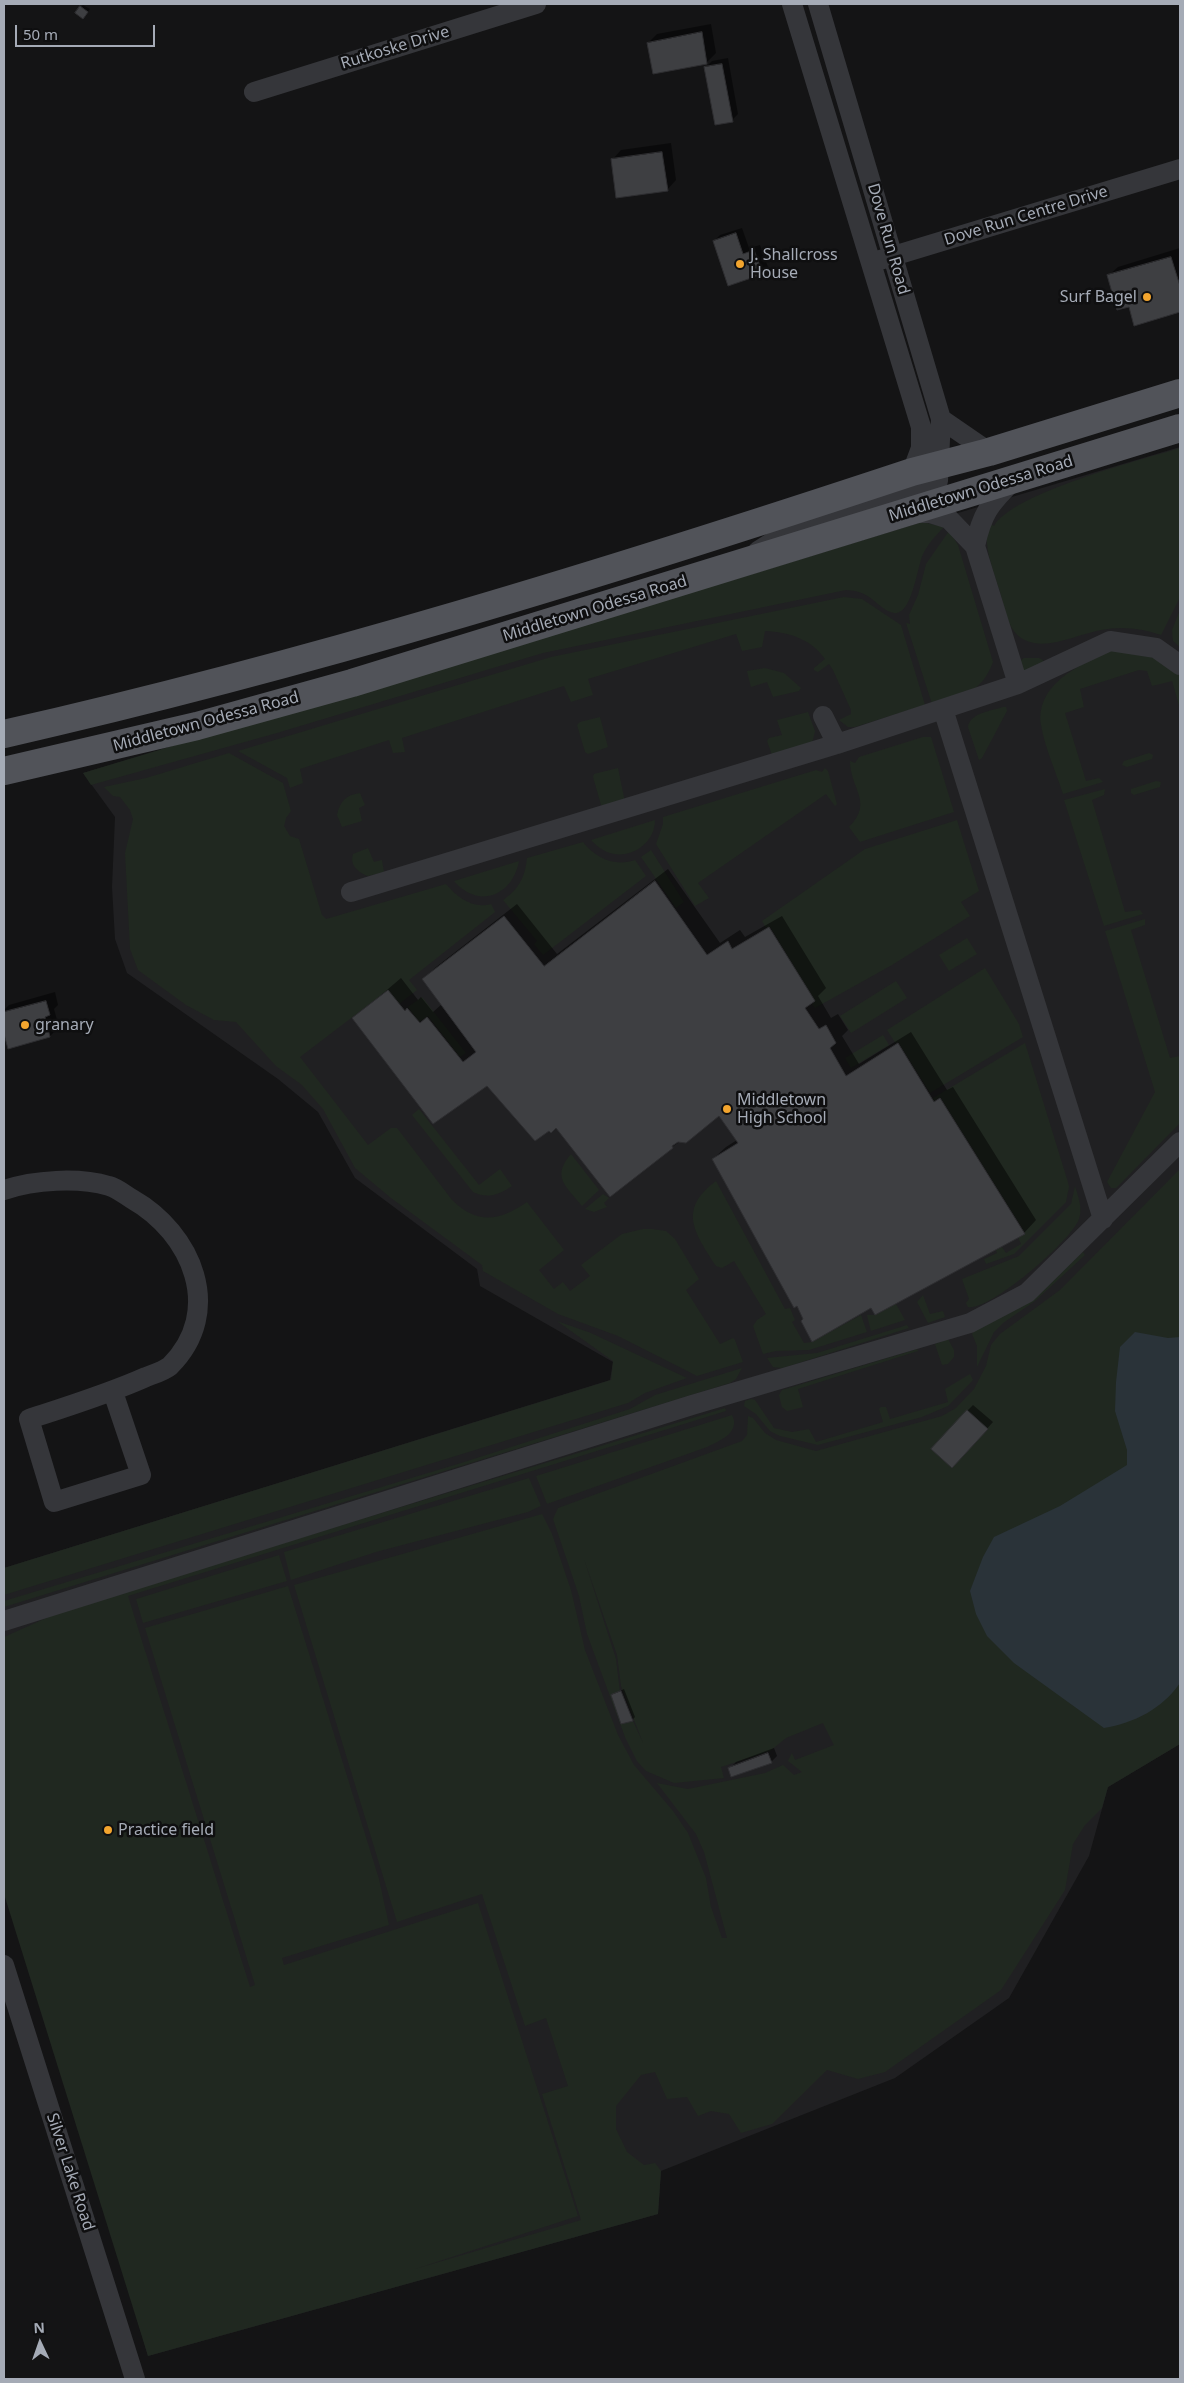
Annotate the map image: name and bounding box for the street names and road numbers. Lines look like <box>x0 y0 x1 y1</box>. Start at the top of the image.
street label: Rutkoske Drive <box>338 22 452 74</box>
street label: Dove Run Road <box>863 181 913 297</box>
street label: Dove Run Centre Drive <box>942 182 1110 250</box>
street label: Middletown Odessa Road <box>887 452 1075 526</box>
street label: Middletown Odessa Road <box>501 572 689 646</box>
street label: Middletown Odessa Road <box>111 688 301 756</box>
street label: Silver Lake Road <box>42 2111 98 2233</box>

